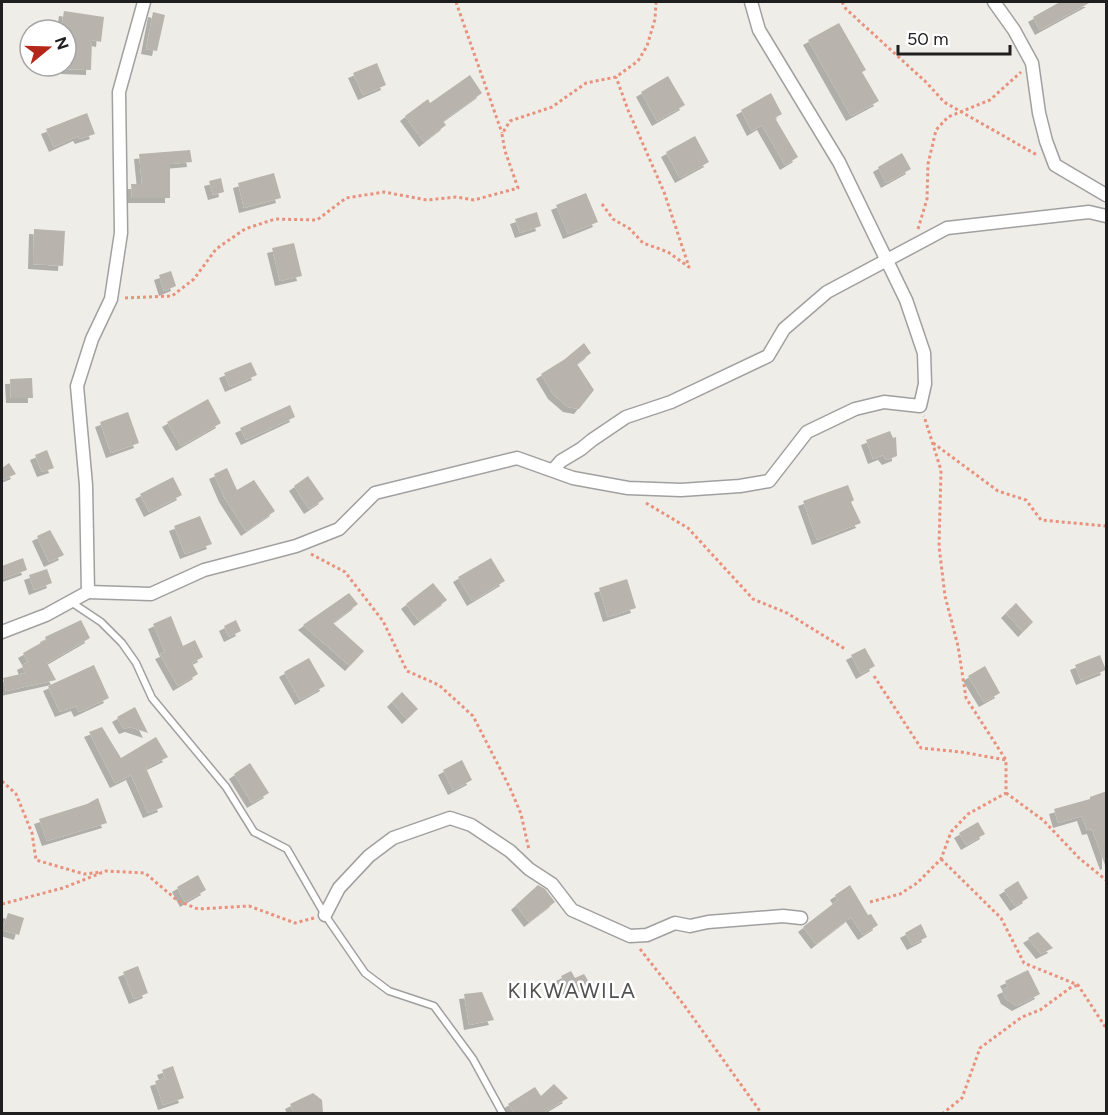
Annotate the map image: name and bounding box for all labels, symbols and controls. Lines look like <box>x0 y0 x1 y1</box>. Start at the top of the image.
north arrow <box>18 18 78 78</box>
scale bar <box>898 18 1010 56</box>
text: 50 m <box>907 28 949 50</box>
text: N <box>51 34 73 52</box>
district label: KIKWAWILA <box>508 978 636 1003</box>

